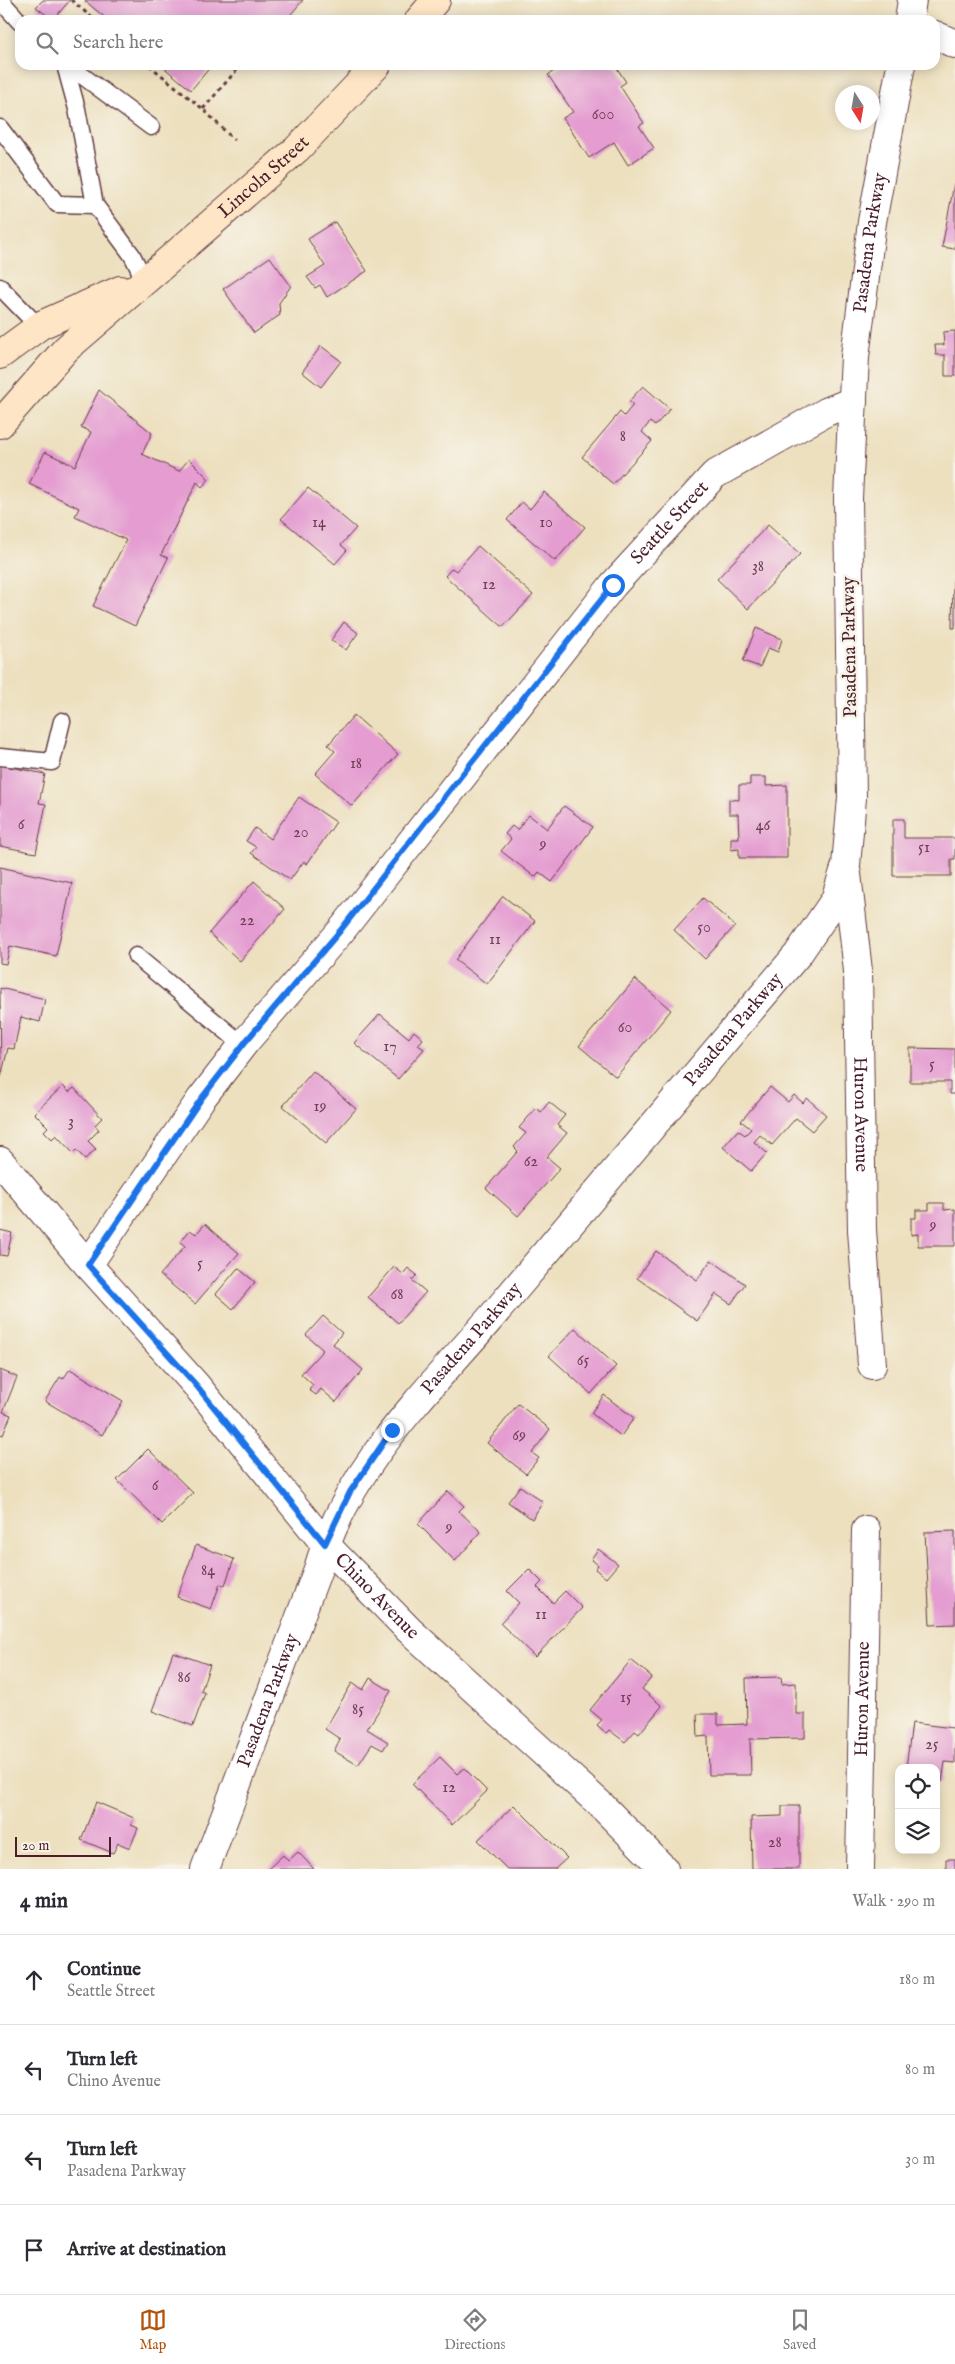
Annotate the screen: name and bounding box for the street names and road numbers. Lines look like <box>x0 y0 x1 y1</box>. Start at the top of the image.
street label: Lincoln Street <box>213 131 315 224</box>
street label: Pasadena Parkway <box>849 170 893 314</box>
street label: Seattle Street <box>626 476 715 570</box>
street label: Pasadena Parkway <box>837 576 863 718</box>
street label: Pasadena Parkway <box>679 968 789 1091</box>
street label: Huron Avenue <box>847 1056 873 1173</box>
street label: Pasadena Parkway <box>416 1277 528 1400</box>
street label: Chino Avenue <box>329 1548 424 1645</box>
street label: Pasadena Parkway <box>232 1630 305 1771</box>
street label: Huron Avenue <box>850 1641 876 1757</box>

